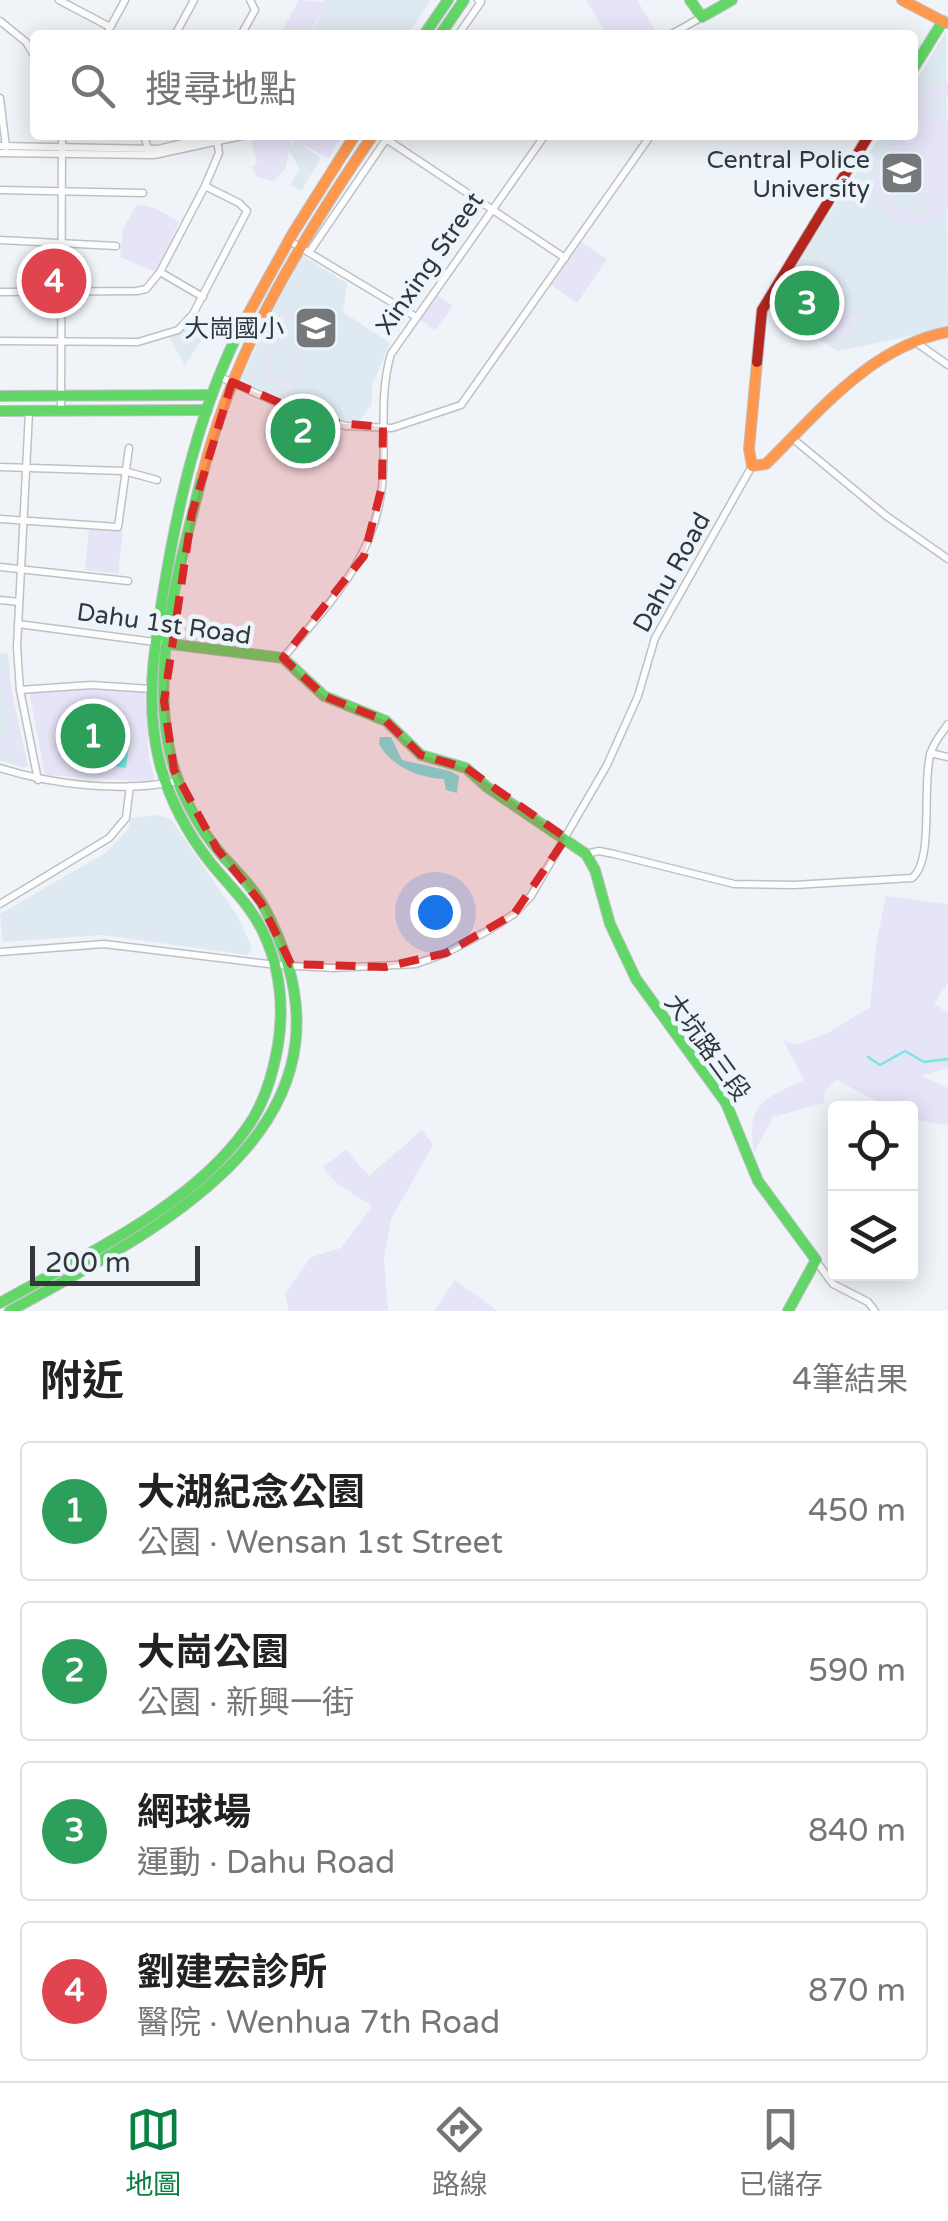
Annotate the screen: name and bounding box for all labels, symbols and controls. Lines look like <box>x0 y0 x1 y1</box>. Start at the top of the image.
search box <box>30 30 918 140</box>
icon: search <box>65 58 120 113</box>
text: 搜尋地點 <box>145 67 297 113</box>
place label: Central Police University <box>707 145 870 204</box>
school or university icon: Central Police University <box>879 150 925 196</box>
street label: Xinxing Street <box>370 186 490 341</box>
pin: 4 <box>22 244 86 318</box>
pin: 3 <box>774 266 840 340</box>
school or university icon: 大崗國小 <box>293 305 339 351</box>
place label: 大崗國小 <box>184 314 284 344</box>
pin: 2 <box>270 394 336 468</box>
street label: Dahu Road <box>627 507 717 638</box>
street label: Dahu 1st Road <box>75 597 253 651</box>
pin: 1 <box>61 698 126 774</box>
your location <box>410 887 461 938</box>
street label: 大坑路三段 <box>658 988 756 1107</box>
map controls <box>828 1101 918 1281</box>
button: locate <box>828 1101 918 1191</box>
button: layers <box>828 1191 918 1281</box>
scale bar <box>30 1241 200 1286</box>
text: 200 m <box>45 1246 131 1280</box>
text: 附近 <box>40 1356 124 1407</box>
text: 4筆結果 <box>792 1361 908 1399</box>
text: 大湖紀念公園 <box>137 1470 365 1516</box>
text: 1 <box>64 1492 85 1530</box>
text: 450 m <box>808 1492 906 1530</box>
text: 公園 · Wensan 1st Street <box>137 1524 503 1562</box>
text: 大崗公園 <box>137 1630 289 1676</box>
text: 2 <box>64 1652 85 1690</box>
text: 590 m <box>808 1652 906 1690</box>
text: 公園 · 新興一街 <box>137 1684 354 1722</box>
text: 網球場 <box>137 1790 251 1836</box>
text: 3 <box>64 1812 85 1850</box>
text: 840 m <box>808 1812 906 1850</box>
text: 運動 · Dahu Road <box>137 1844 395 1882</box>
text: 劉建宏診所 <box>137 1950 327 1996</box>
text: 4 <box>64 1972 85 2010</box>
text: 870 m <box>808 1972 906 2010</box>
text: 醫院 · Wenhua 7th Road <box>137 2004 500 2042</box>
tab: 地圖 <box>125 2102 181 2202</box>
tab: 路線 <box>432 2102 488 2202</box>
tab: 已儲存 <box>739 2102 823 2202</box>

